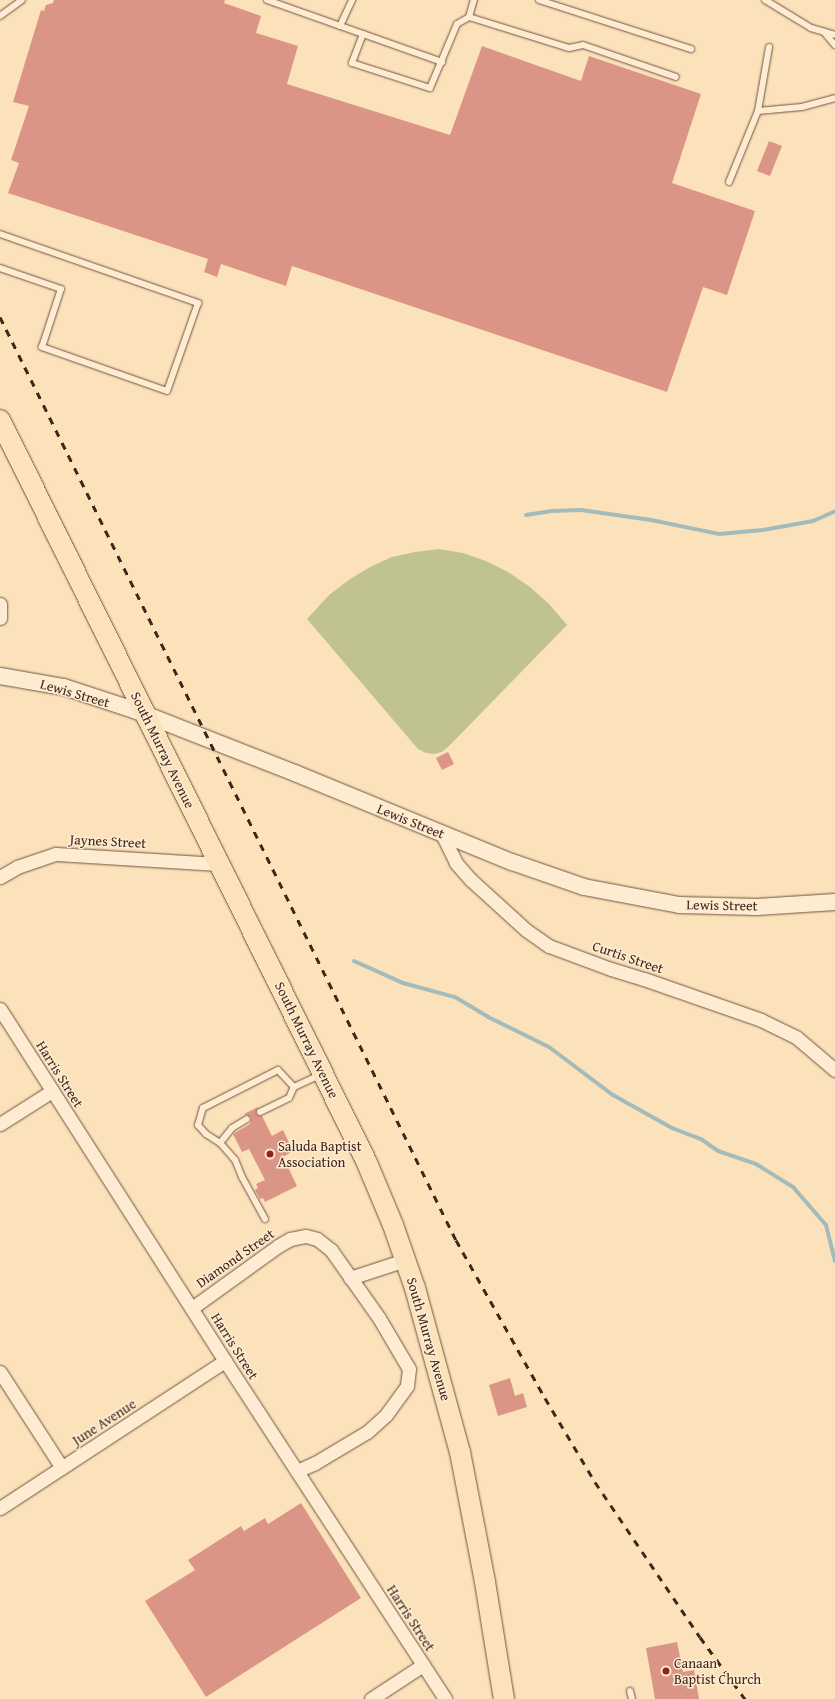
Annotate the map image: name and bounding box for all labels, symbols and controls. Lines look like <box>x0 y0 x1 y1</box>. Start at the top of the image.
street label: Lewis Street <box>38 675 112 711</box>
street label: South Murray Avenue <box>127 689 199 811</box>
street label: Lewis Street <box>375 800 447 842</box>
street label: Jaynes Street <box>69 831 147 851</box>
street label: Lewis Street <box>686 896 758 914</box>
street label: Curtis Street <box>590 937 666 977</box>
street label: South Murray Avenue <box>271 979 343 1101</box>
street label: Harris Street <box>33 1038 87 1110</box>
place label: Saluda Baptist Association <box>278 1138 362 1170</box>
marker: Saluda Baptist Association <box>265 1149 275 1159</box>
street label: Diamond Street <box>193 1225 277 1291</box>
street label: South Murray Avenue <box>403 1275 455 1403</box>
street label: Harris Street <box>208 1310 262 1382</box>
street label: June Avenue <box>69 1395 139 1449</box>
street label: Harris Street <box>383 1582 439 1654</box>
place label: Canaan Baptist Church <box>674 1655 761 1688</box>
marker: Canaan Baptist Church <box>661 1666 671 1676</box>

